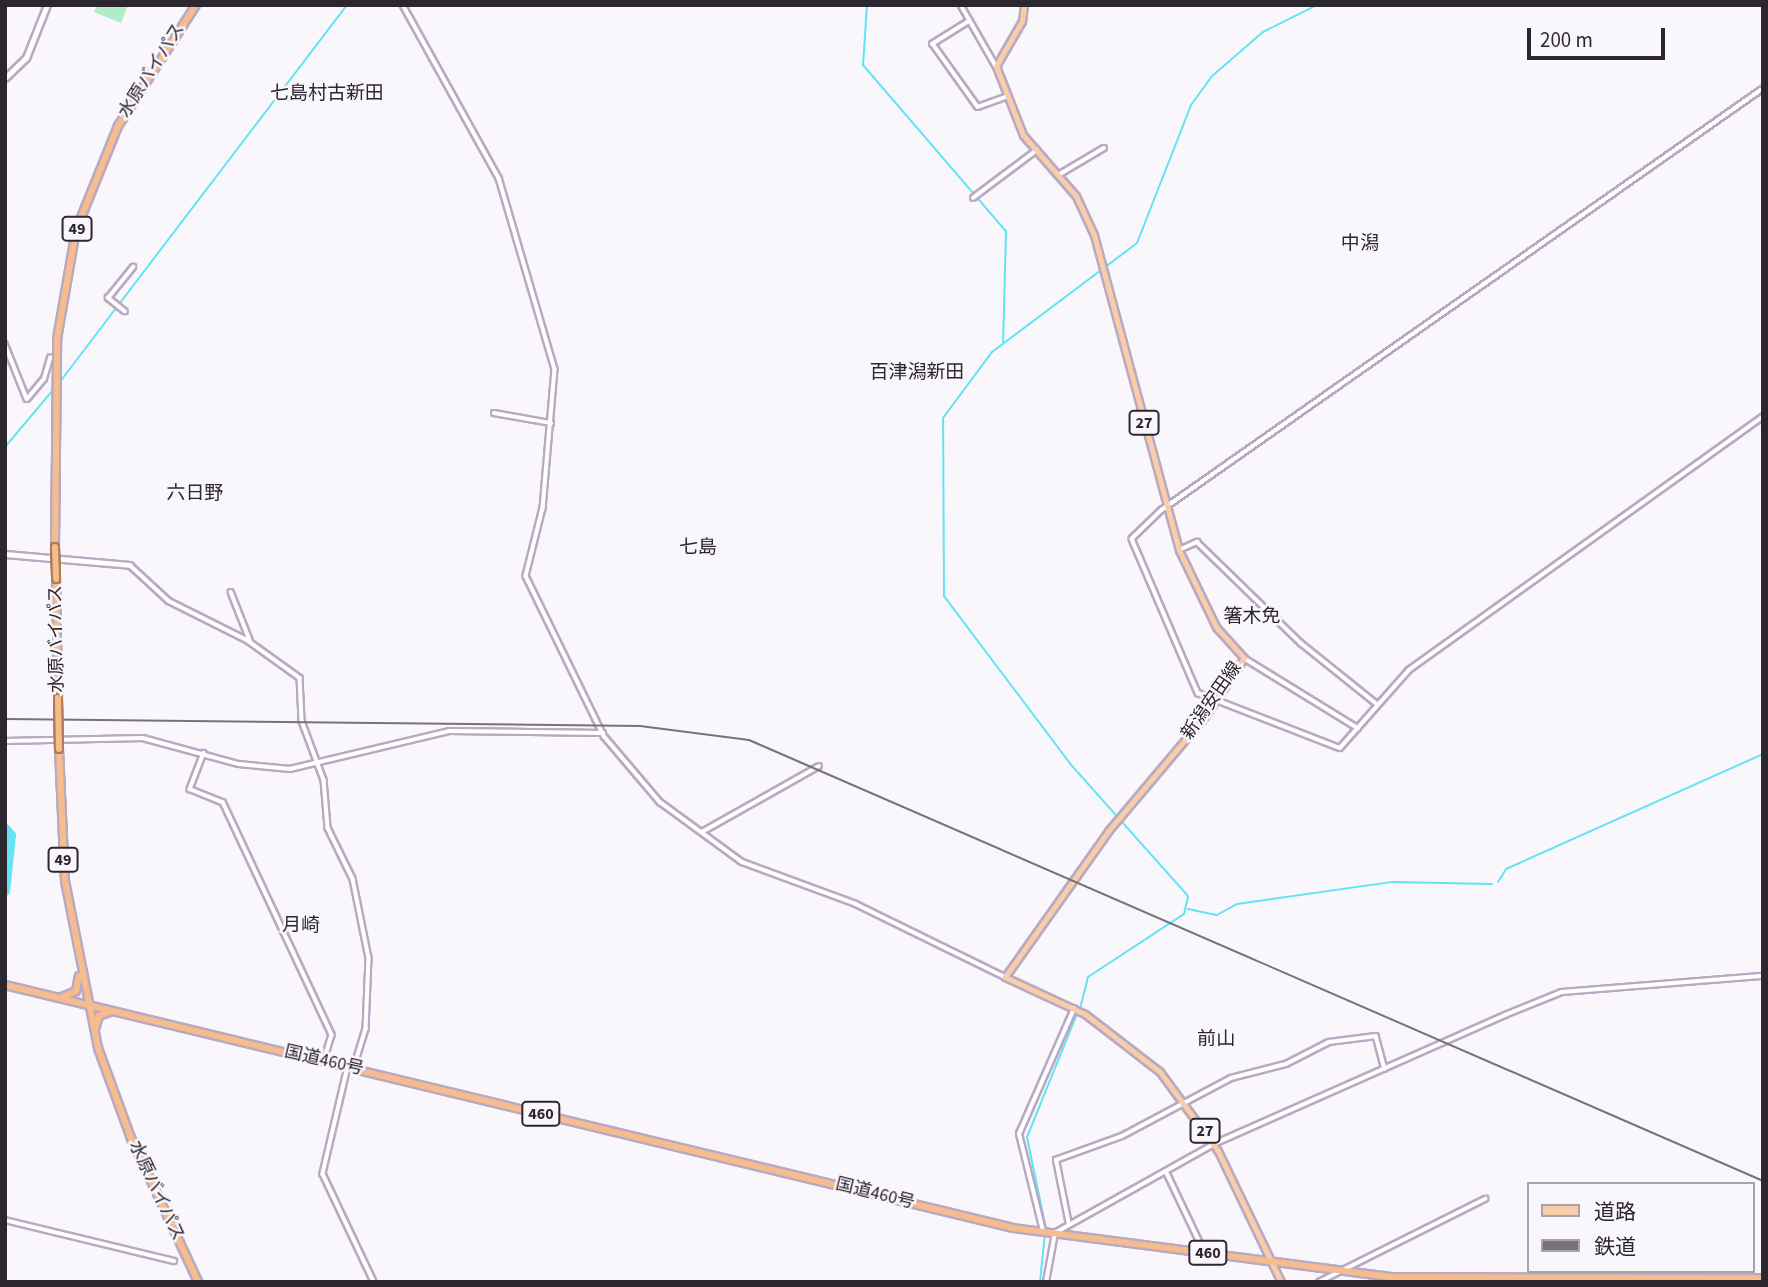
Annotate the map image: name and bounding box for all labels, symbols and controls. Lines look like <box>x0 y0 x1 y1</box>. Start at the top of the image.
scale bar <box>1530 14 1668 58</box>
street label: 水原バイパス <box>114 19 190 123</box>
text: 200 m <box>1540 25 1593 55</box>
district label: 七島村古新田 <box>270 83 384 105</box>
road number: 49 <box>61 216 93 242</box>
district label: 中潟 <box>1341 233 1379 255</box>
district label: 百津潟新田 <box>870 362 964 384</box>
road number: 27 <box>1128 410 1160 436</box>
district label: 六日野 <box>167 483 223 505</box>
district label: 七島 <box>679 537 717 559</box>
street label: 水原バイパス <box>45 585 69 693</box>
district label: 箸木免 <box>1224 606 1280 628</box>
street label: 新潟安田線 <box>1177 658 1247 744</box>
road number: 49 <box>47 848 79 873</box>
district label: 月崎 <box>282 915 320 937</box>
district label: 前山 <box>1197 1029 1235 1051</box>
street label: 国道460号 <box>282 1041 366 1081</box>
road number: 460 <box>520 1102 562 1126</box>
road number: 27 <box>1189 1119 1221 1144</box>
street label: 水原バイパス <box>123 1137 189 1245</box>
street label: 国道460号 <box>833 1174 917 1214</box>
legend <box>1526 1182 1754 1273</box>
text: 道路 <box>1594 1197 1636 1227</box>
text: 鉄道 <box>1594 1232 1636 1262</box>
road number: 460 <box>1187 1240 1229 1266</box>

